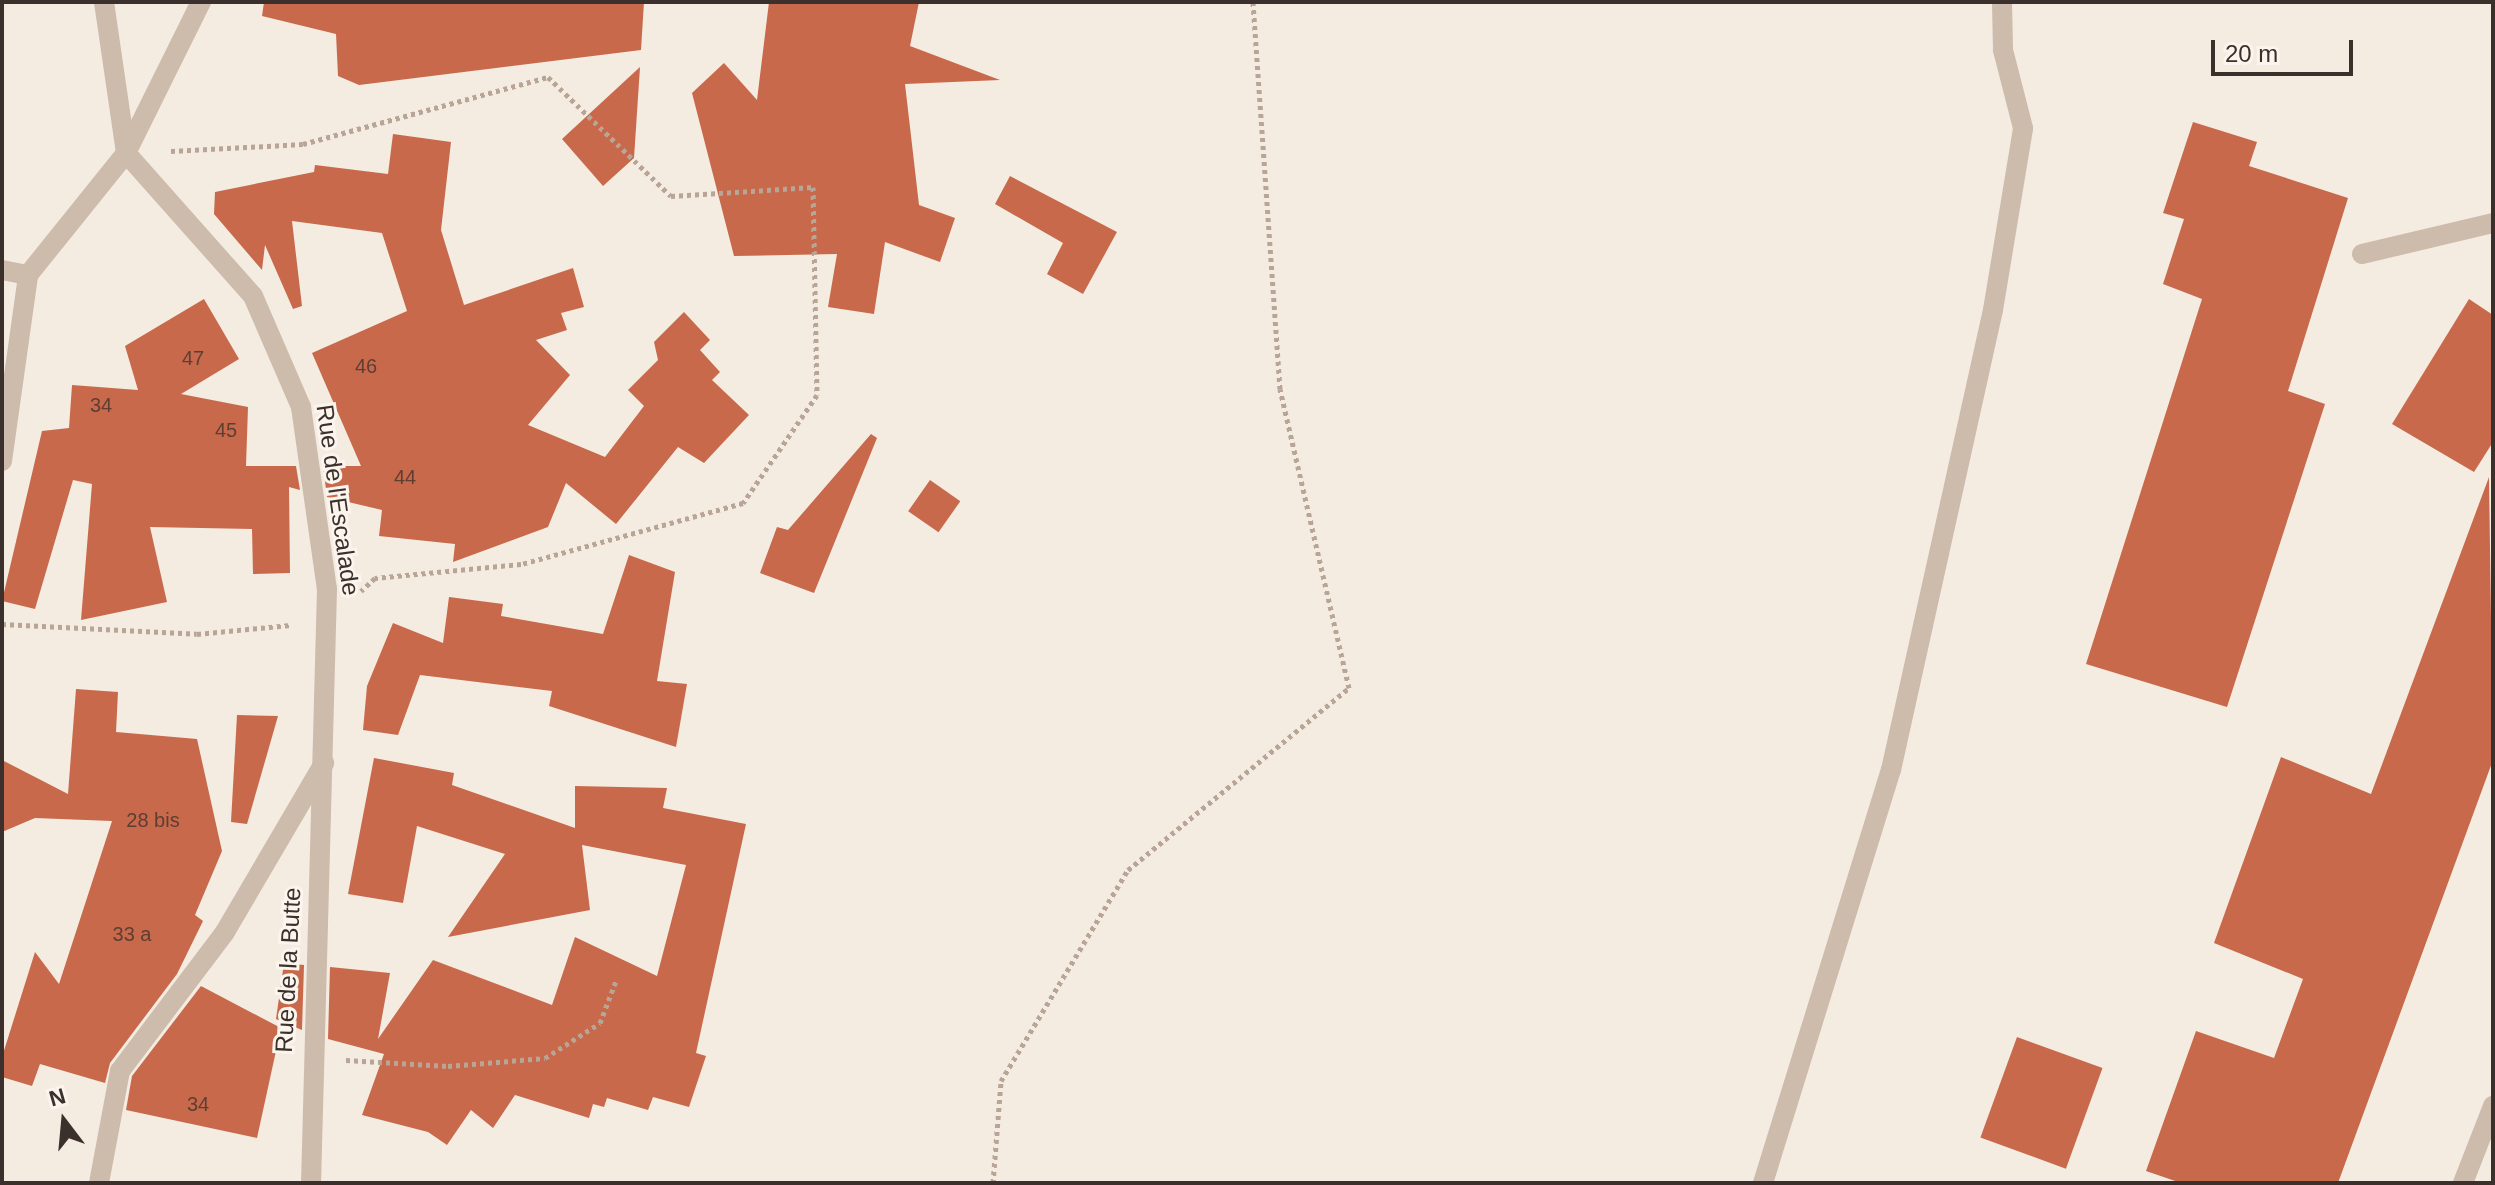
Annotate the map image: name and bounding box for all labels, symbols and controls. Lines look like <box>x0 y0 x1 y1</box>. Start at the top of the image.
scale bar <box>2215 24 2357 74</box>
text: 20 m <box>2225 40 2278 67</box>
house number: 47 <box>182 346 204 370</box>
house number: 46 <box>355 354 377 378</box>
house number: 34 <box>90 393 112 417</box>
street label: Rue de l'Escalade <box>310 403 366 597</box>
house number: 45 <box>215 418 237 442</box>
house number: 44 <box>394 465 416 489</box>
house number: 28 bis <box>126 808 180 832</box>
street label: Rue de la Butte <box>269 887 307 1053</box>
house number: 33 a <box>113 922 151 946</box>
north arrow <box>24 1081 104 1161</box>
text: N <box>46 1083 68 1112</box>
house number: 34 <box>187 1092 209 1116</box>

